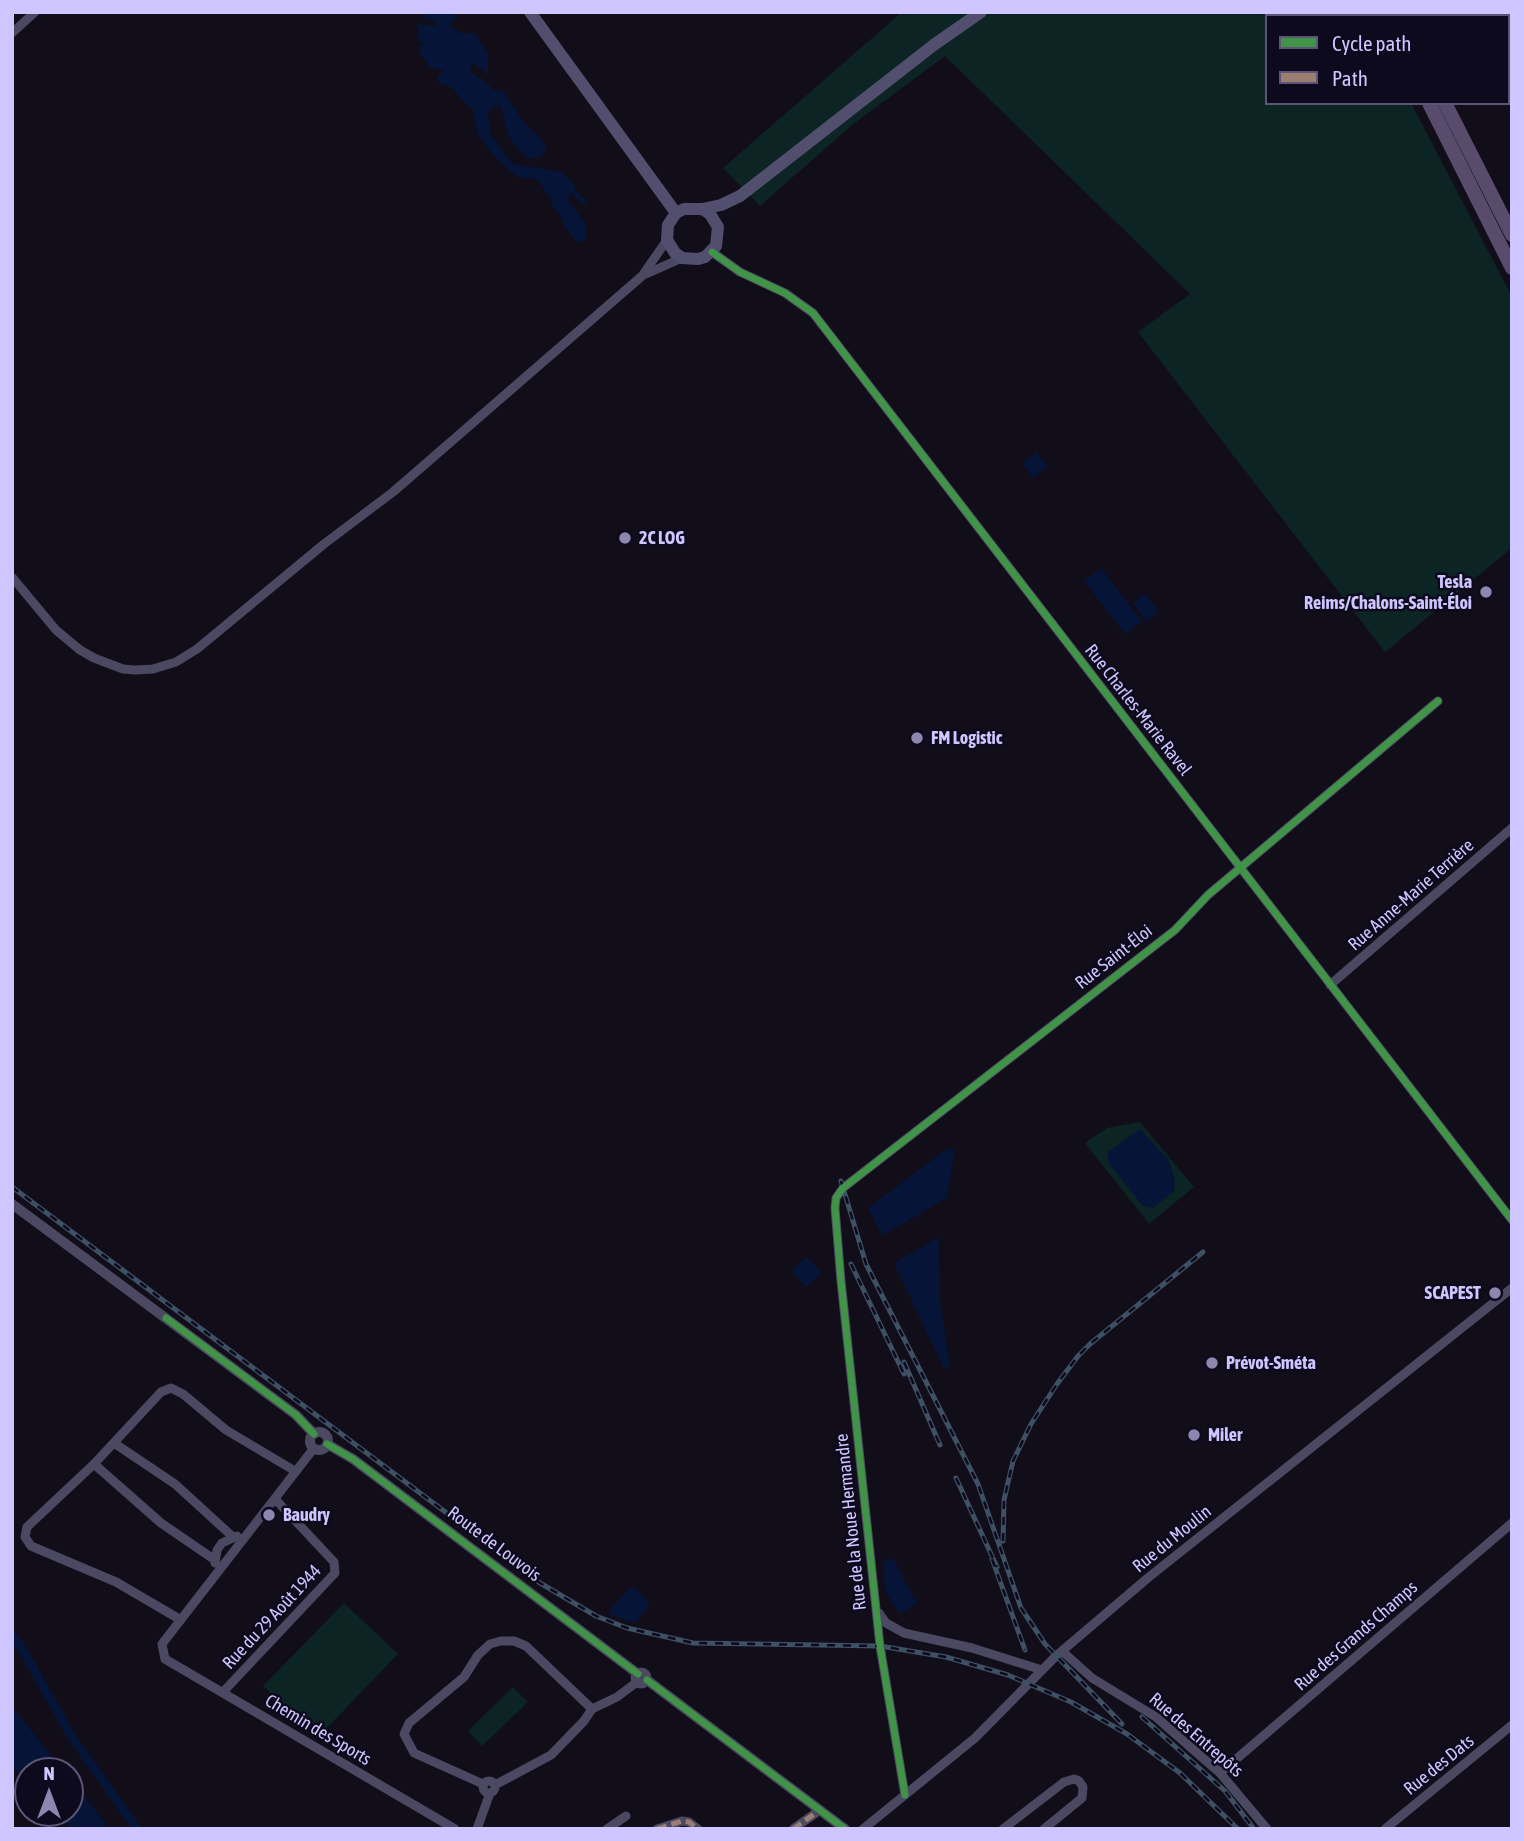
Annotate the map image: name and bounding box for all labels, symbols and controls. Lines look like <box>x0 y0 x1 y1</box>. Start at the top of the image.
legend <box>1265 14 1510 105</box>
text: Cycle path <box>1332 31 1411 55</box>
text: Path <box>1332 66 1368 90</box>
place label: 2C LOG <box>639 527 685 549</box>
marker: 2C LOG <box>617 530 633 546</box>
place label: Tesla Reims/Chalons-Saint-Éloi <box>1304 571 1472 614</box>
marker: Tesla Reims/Chalons-Saint-Éloi <box>1478 584 1494 600</box>
street label: Rue Charles-Marie Ravel <box>1080 640 1196 780</box>
place label: FM Logistic <box>931 727 1002 749</box>
marker: FM Logistic <box>909 730 925 746</box>
street label: Rue Anne-Marie Terrière <box>1344 835 1478 955</box>
street label: Rue Saint-Éloi <box>1071 920 1157 994</box>
place label: SCAPEST <box>1425 1282 1481 1304</box>
marker: SCAPEST <box>1487 1285 1503 1301</box>
place label: Prévot-Sméta <box>1226 1352 1316 1374</box>
marker: Prévot-Sméta <box>1204 1355 1220 1371</box>
place label: Miler <box>1208 1424 1242 1446</box>
marker: Miler <box>1186 1427 1202 1443</box>
street label: Rue de la Noue Hermandre <box>831 1433 871 1611</box>
street label: Rue du Moulin <box>1128 1501 1216 1577</box>
street label: Route de Louvois <box>443 1502 545 1586</box>
place label: Baudry <box>283 1504 330 1526</box>
marker: Baudry <box>261 1507 277 1523</box>
street label: Rue du 29 Août 1944 <box>218 1560 326 1674</box>
street label: Rue des Grands Champs <box>1290 1577 1422 1695</box>
street label: Rue des Entrepôts <box>1145 1688 1247 1782</box>
street label: Chemin des Sports <box>261 1690 375 1770</box>
street label: Rue des Dats <box>1400 1730 1478 1800</box>
north arrow <box>14 1757 84 1827</box>
text: N <box>43 1762 55 1784</box>

